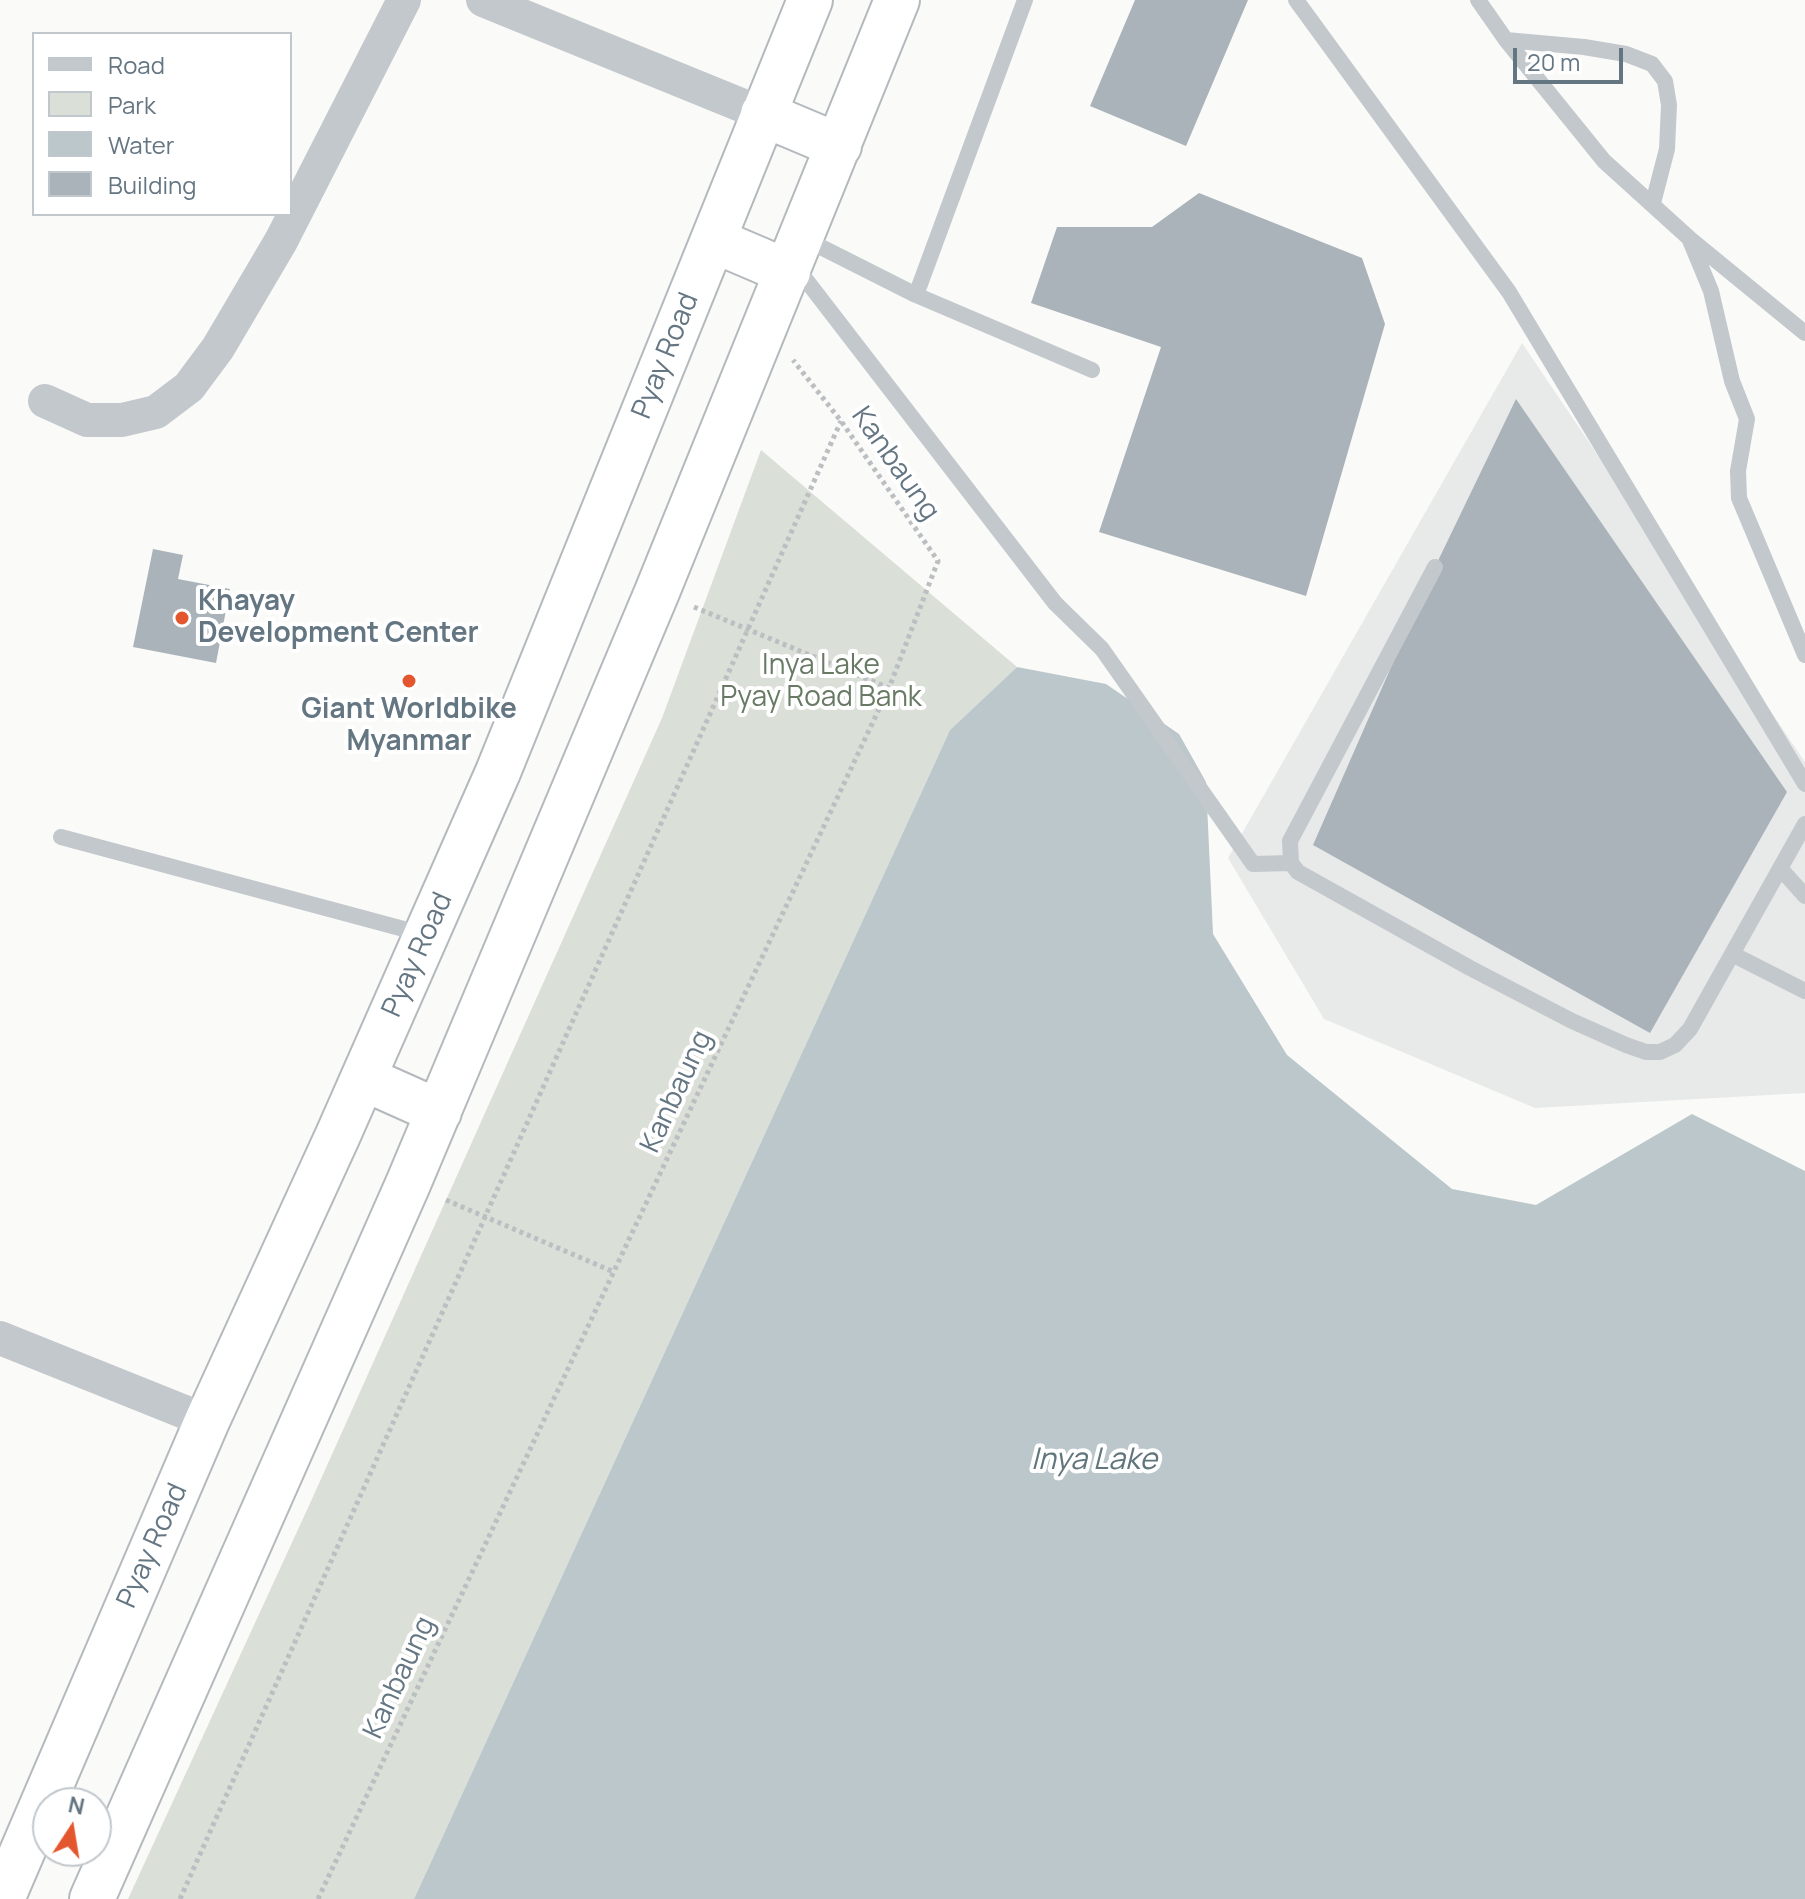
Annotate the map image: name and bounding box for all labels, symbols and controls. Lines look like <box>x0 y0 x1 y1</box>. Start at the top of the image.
legend <box>32 32 292 216</box>
scale bar <box>1517 32 1627 82</box>
text: 20 m <box>1527 45 1580 78</box>
text: Road <box>108 48 165 81</box>
text: Park <box>108 88 156 121</box>
text: Water <box>108 128 175 161</box>
text: Building <box>108 168 196 201</box>
street label: Pyay Road <box>626 288 706 424</box>
street label: Kanbaung <box>844 401 946 527</box>
place label: Khayay Development Center <box>198 585 479 651</box>
marker: Khayay Development Center <box>173 609 191 627</box>
park label: Inya Lake Pyay Road Bank <box>720 649 922 715</box>
marker: Giant Worldbike Myanmar <box>400 672 418 690</box>
place label: Giant Worldbike Myanmar <box>301 693 517 759</box>
street label: Pyay Road <box>376 888 460 1022</box>
street label: Kanbaung <box>634 1026 720 1158</box>
water label: Inya Lake <box>1031 1443 1157 1479</box>
street label: Pyay Road <box>111 1479 195 1613</box>
street label: Kanbaung <box>357 1612 443 1744</box>
north arrow <box>32 1787 112 1867</box>
text: N <box>66 1789 87 1822</box>

